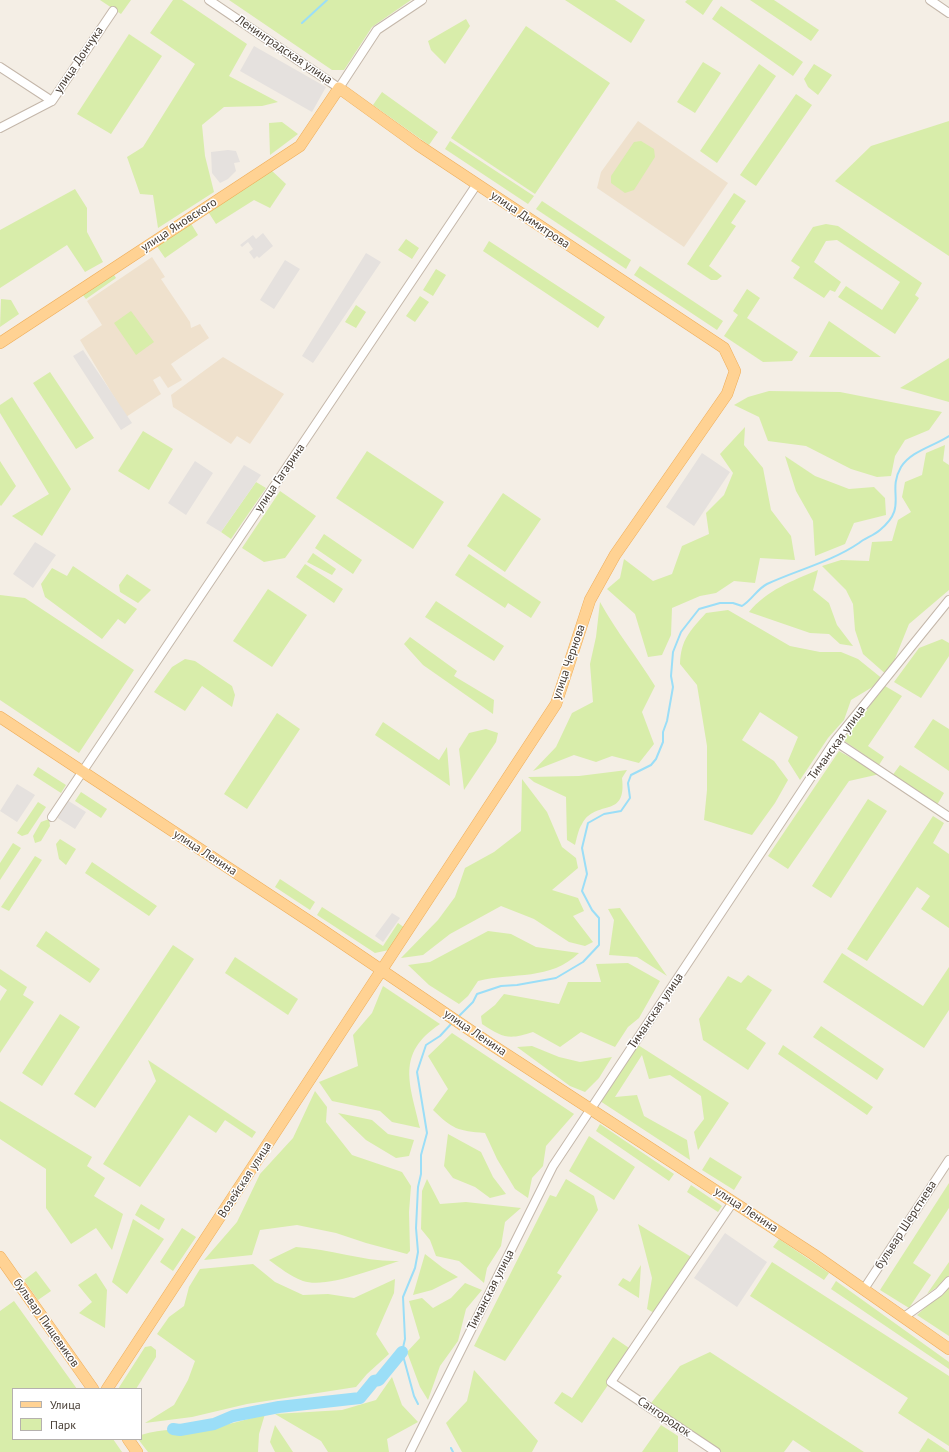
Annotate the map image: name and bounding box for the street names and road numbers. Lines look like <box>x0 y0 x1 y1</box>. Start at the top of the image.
street label: Ленинградская улица <box>233 12 335 88</box>
street label: улица Дончука <box>51 24 107 96</box>
street label: улица Димитрова <box>488 188 572 252</box>
street label: улица Яновского <box>138 195 220 255</box>
street label: улица Гагарина <box>252 441 308 515</box>
street label: улица Чернова <box>549 623 589 701</box>
street label: Тиманская улица <box>805 703 869 783</box>
street label: улица Ленина <box>171 827 239 879</box>
street label: Тиманская улица <box>625 970 687 1052</box>
street label: улица Ленина <box>441 1007 509 1059</box>
street label: Возейская улица <box>215 1139 275 1221</box>
street label: бульвар Шерстнева <box>872 1178 940 1272</box>
street label: улица Ленина <box>712 1184 780 1236</box>
street label: Тиманская улица <box>464 1247 518 1333</box>
street label: бульвар Пищевиков <box>10 1276 82 1370</box>
street label: Сангородок <box>634 1394 694 1440</box>

